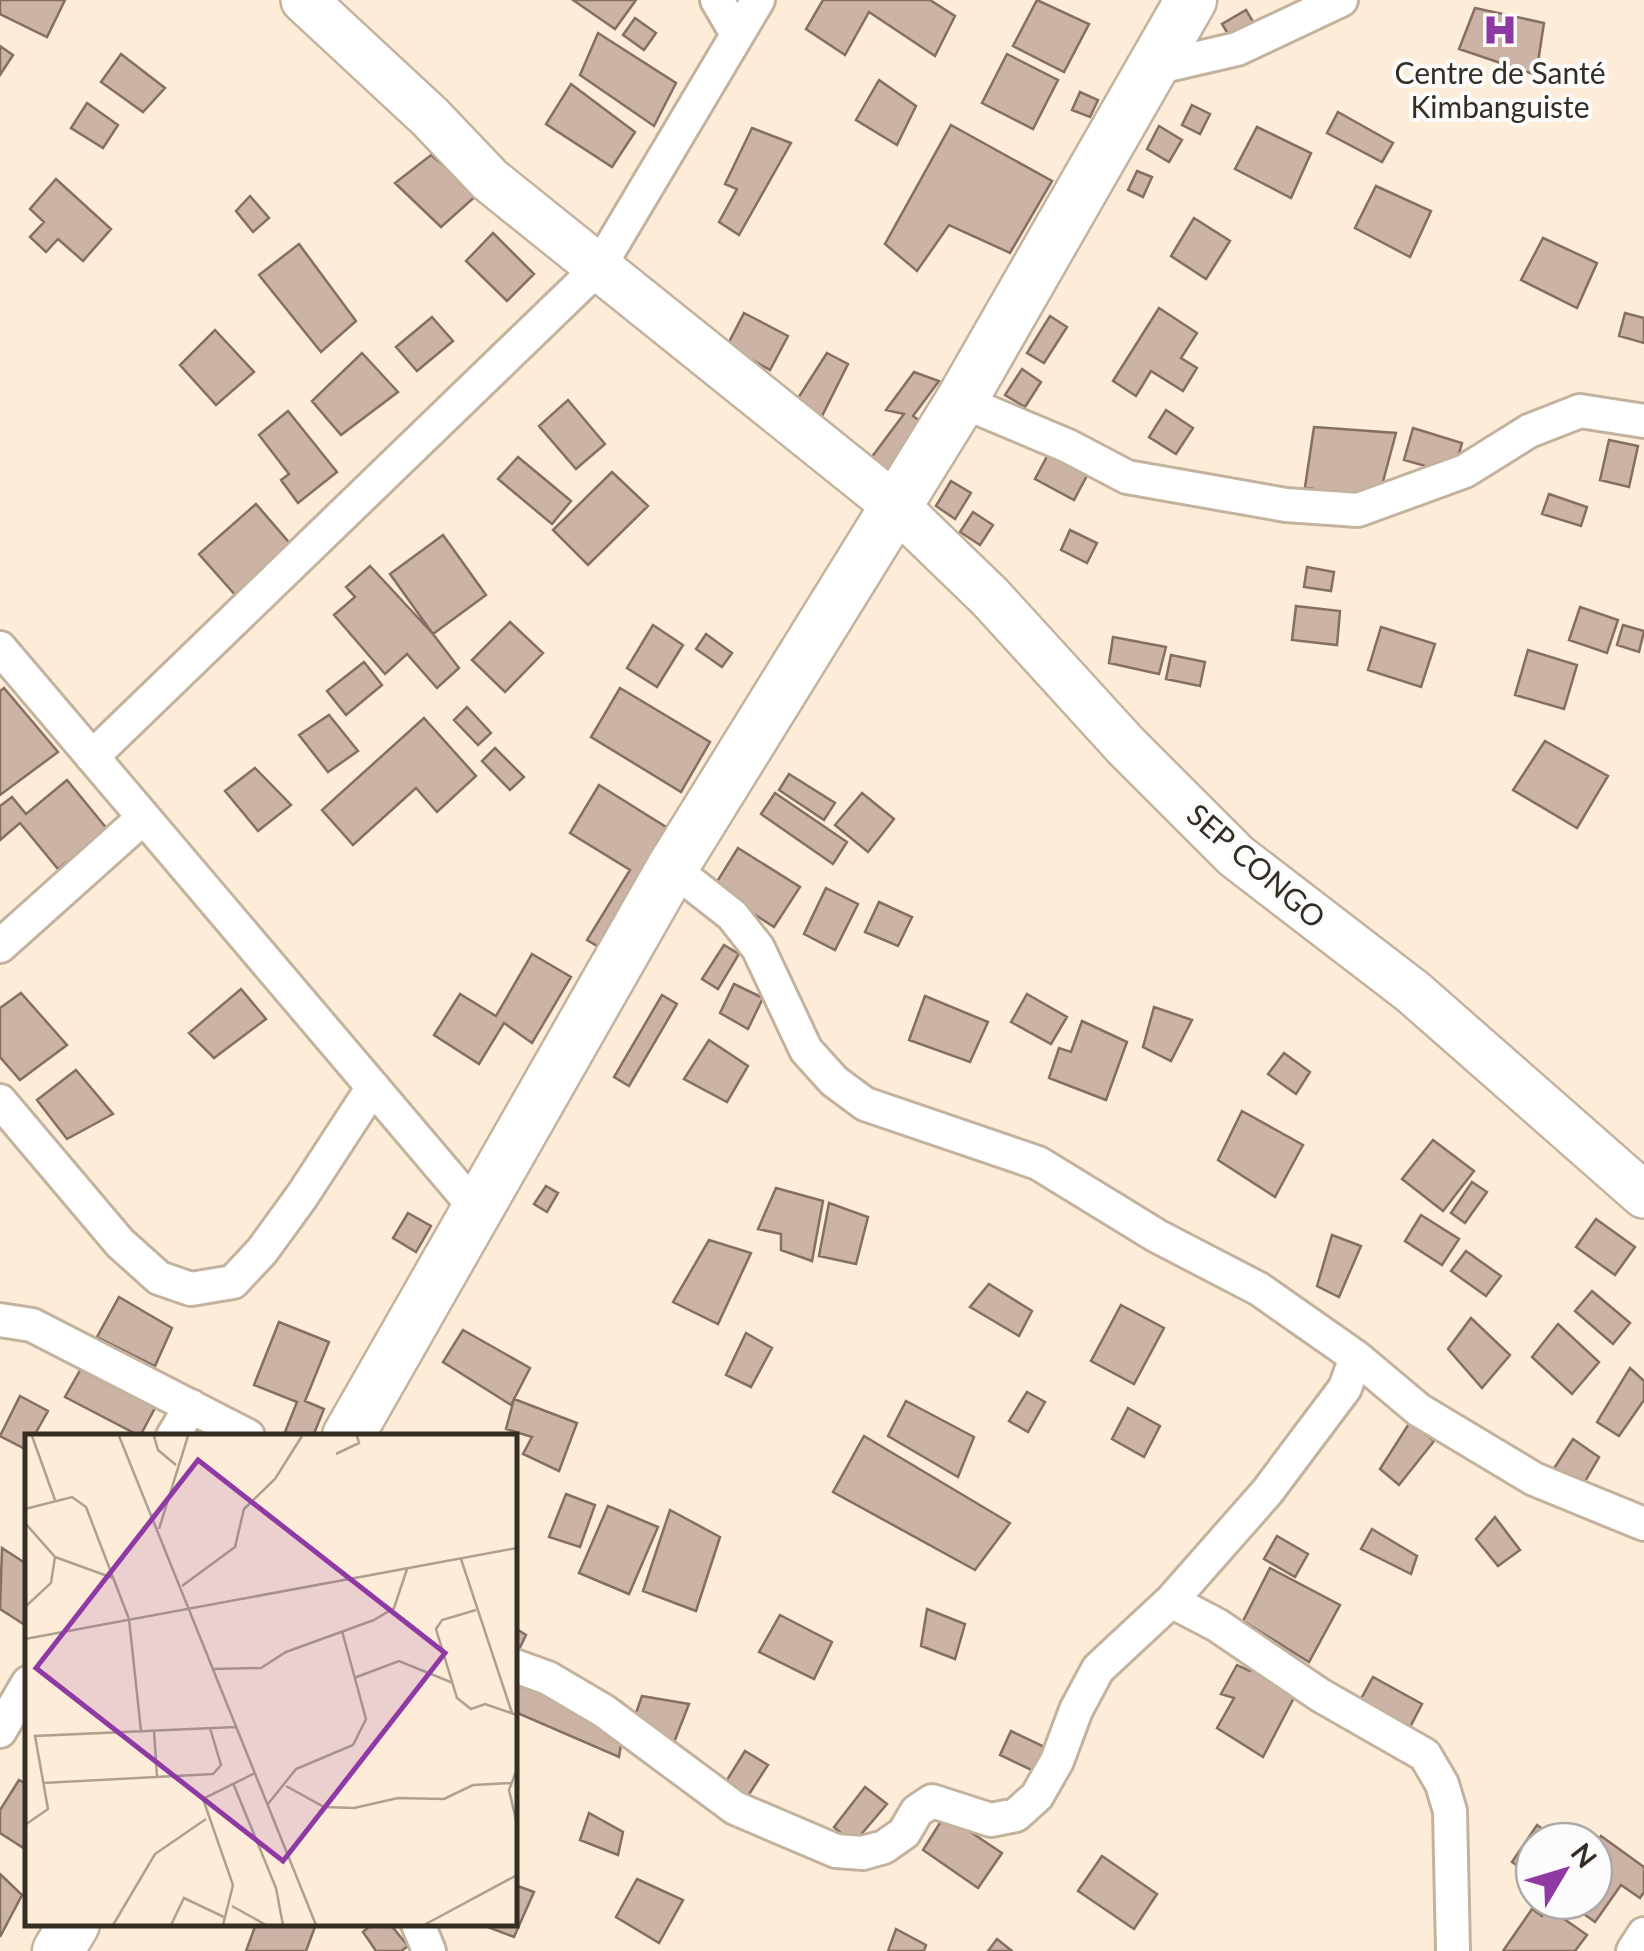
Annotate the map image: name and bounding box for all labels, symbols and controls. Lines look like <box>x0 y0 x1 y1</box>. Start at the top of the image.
hospital icon: Centre de Santé Kimbanguiste <box>1481 11 1519 49</box>
place label: Centre de Santé Kimbanguiste <box>1394 54 1606 124</box>
street label: SEP CONGO <box>1181 795 1333 935</box>
inset map <box>25 1434 518 1926</box>
north arrow <box>1514 1821 1614 1921</box>
text: N <box>1564 1836 1605 1874</box>

